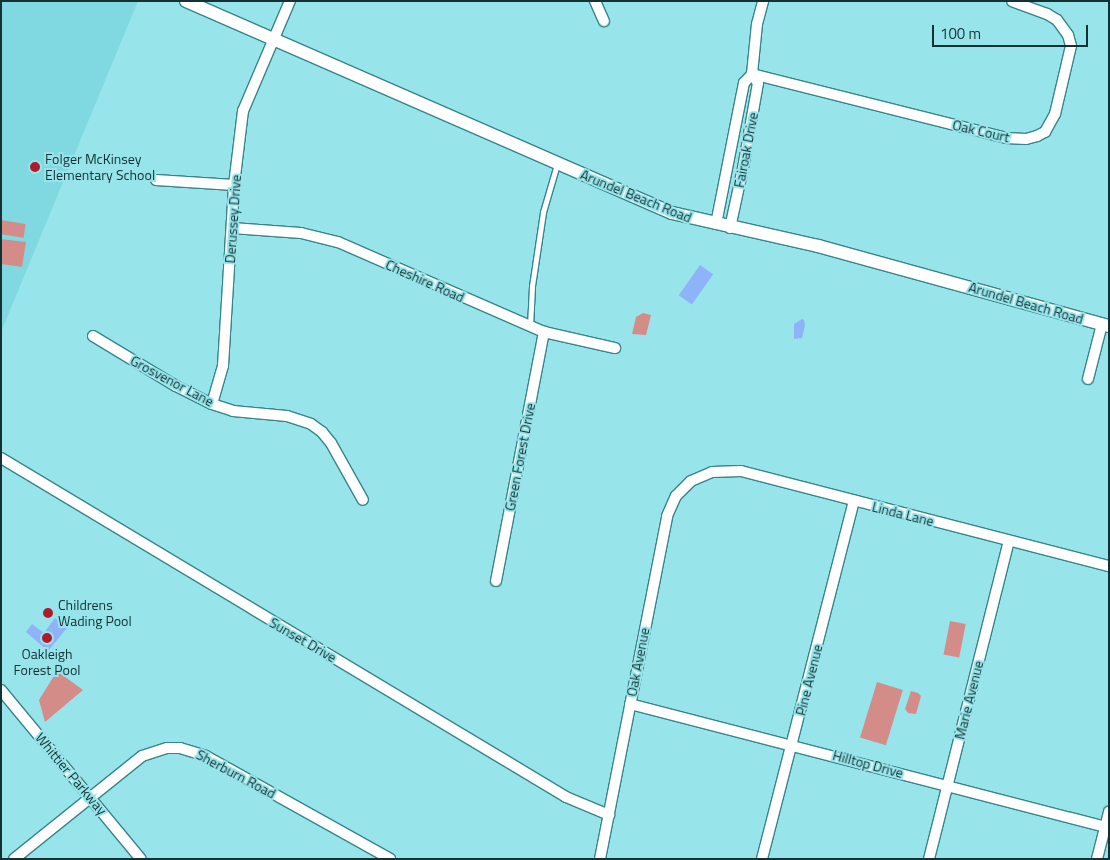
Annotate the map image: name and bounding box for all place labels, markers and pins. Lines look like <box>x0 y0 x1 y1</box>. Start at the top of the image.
place label: Folger McKinsey Elementary School <box>45 151 155 184</box>
marker: Folger McKinsey Elementary School <box>29 161 41 173</box>
place label: Childrens Wading Pool <box>58 597 132 630</box>
marker: Childrens Wading Pool <box>42 607 54 619</box>
marker: Oakleigh Forest Pool <box>41 632 53 644</box>
place label: Oakleigh Forest Pool <box>13 646 81 679</box>

